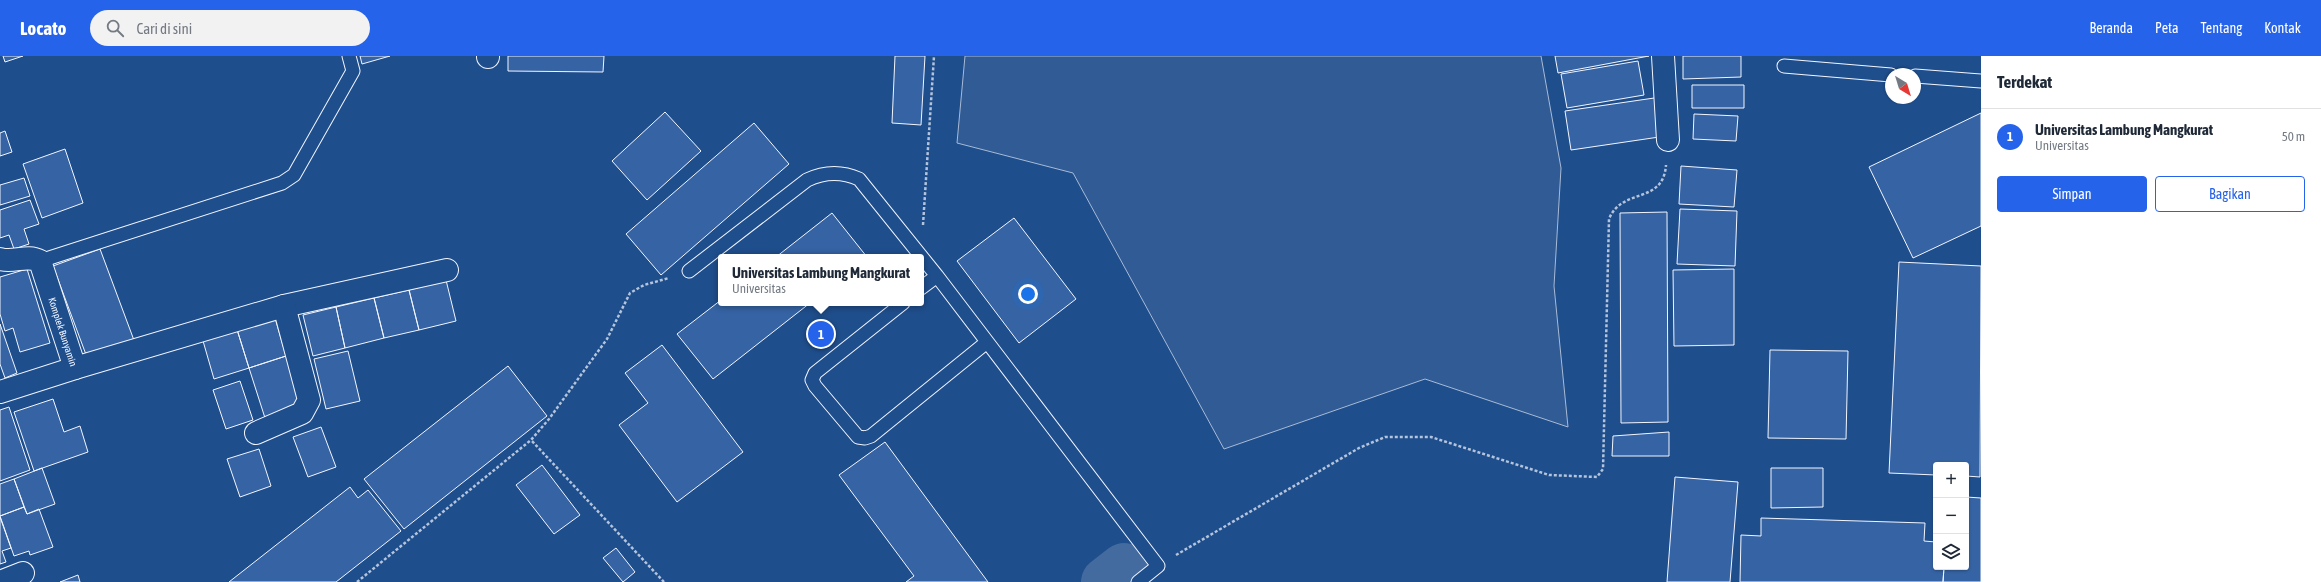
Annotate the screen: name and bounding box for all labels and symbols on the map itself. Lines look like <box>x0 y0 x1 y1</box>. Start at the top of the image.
north arrow <box>1885 68 1921 104</box>
your location <box>1018 284 1038 304</box>
street label: Komplek Bunyamin <box>47 296 80 368</box>
pin: 1 <box>808 319 834 349</box>

